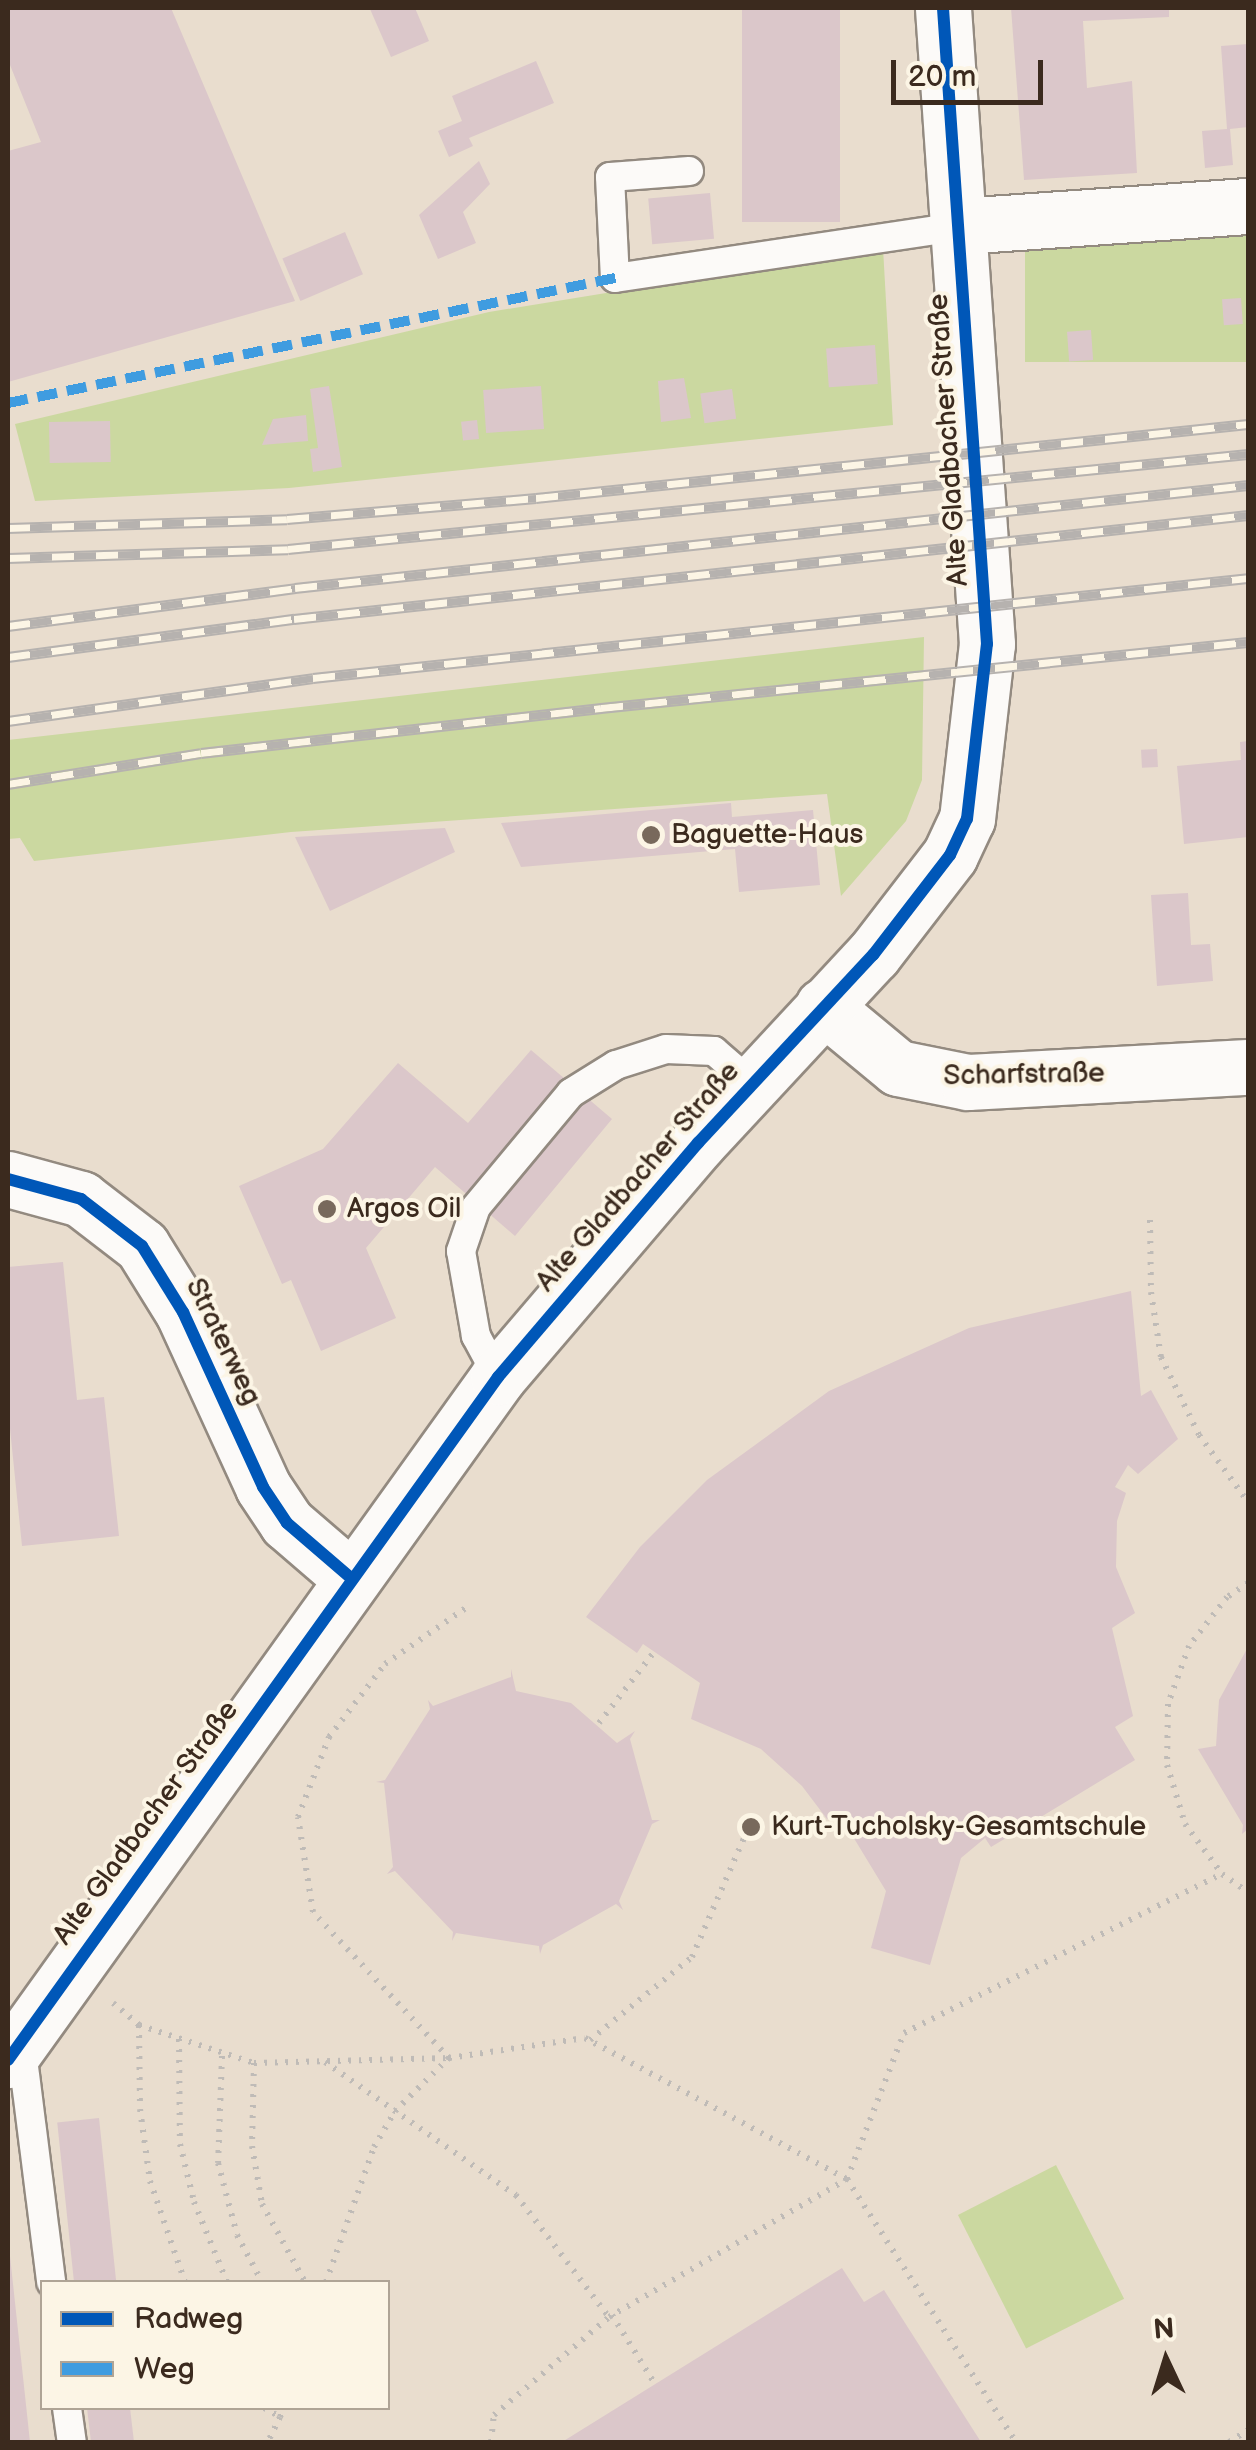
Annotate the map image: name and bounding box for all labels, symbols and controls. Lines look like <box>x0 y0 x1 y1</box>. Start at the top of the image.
scale bar <box>896 40 1048 102</box>
text: 20 m <box>908 59 976 95</box>
street label: Alte Gladbacher Straße <box>922 292 976 588</box>
place label: Baguette-Haus <box>671 818 863 852</box>
marker: Baguette-Haus <box>640 824 662 846</box>
street label: Alte Gladbacher Straße <box>529 1055 747 1299</box>
street label: Scharfstraße <box>943 1057 1105 1093</box>
place label: Argos Oil <box>347 1192 461 1226</box>
marker: Argos Oil <box>316 1198 338 1220</box>
street label: Straterweg <box>178 1273 268 1411</box>
street label: Alte Gladbacher Straße <box>46 1694 246 1952</box>
place label: Kurt-Tucholsky-Gesamtschule <box>771 1810 1146 1844</box>
marker: Kurt-Tucholsky-Gesamtschule <box>740 1816 762 1838</box>
legend <box>40 2280 390 2410</box>
text: Radweg <box>134 2301 243 2337</box>
north arrow <box>1116 2310 1216 2410</box>
text: N <box>1152 2312 1176 2347</box>
text: Weg <box>134 2351 195 2387</box>

